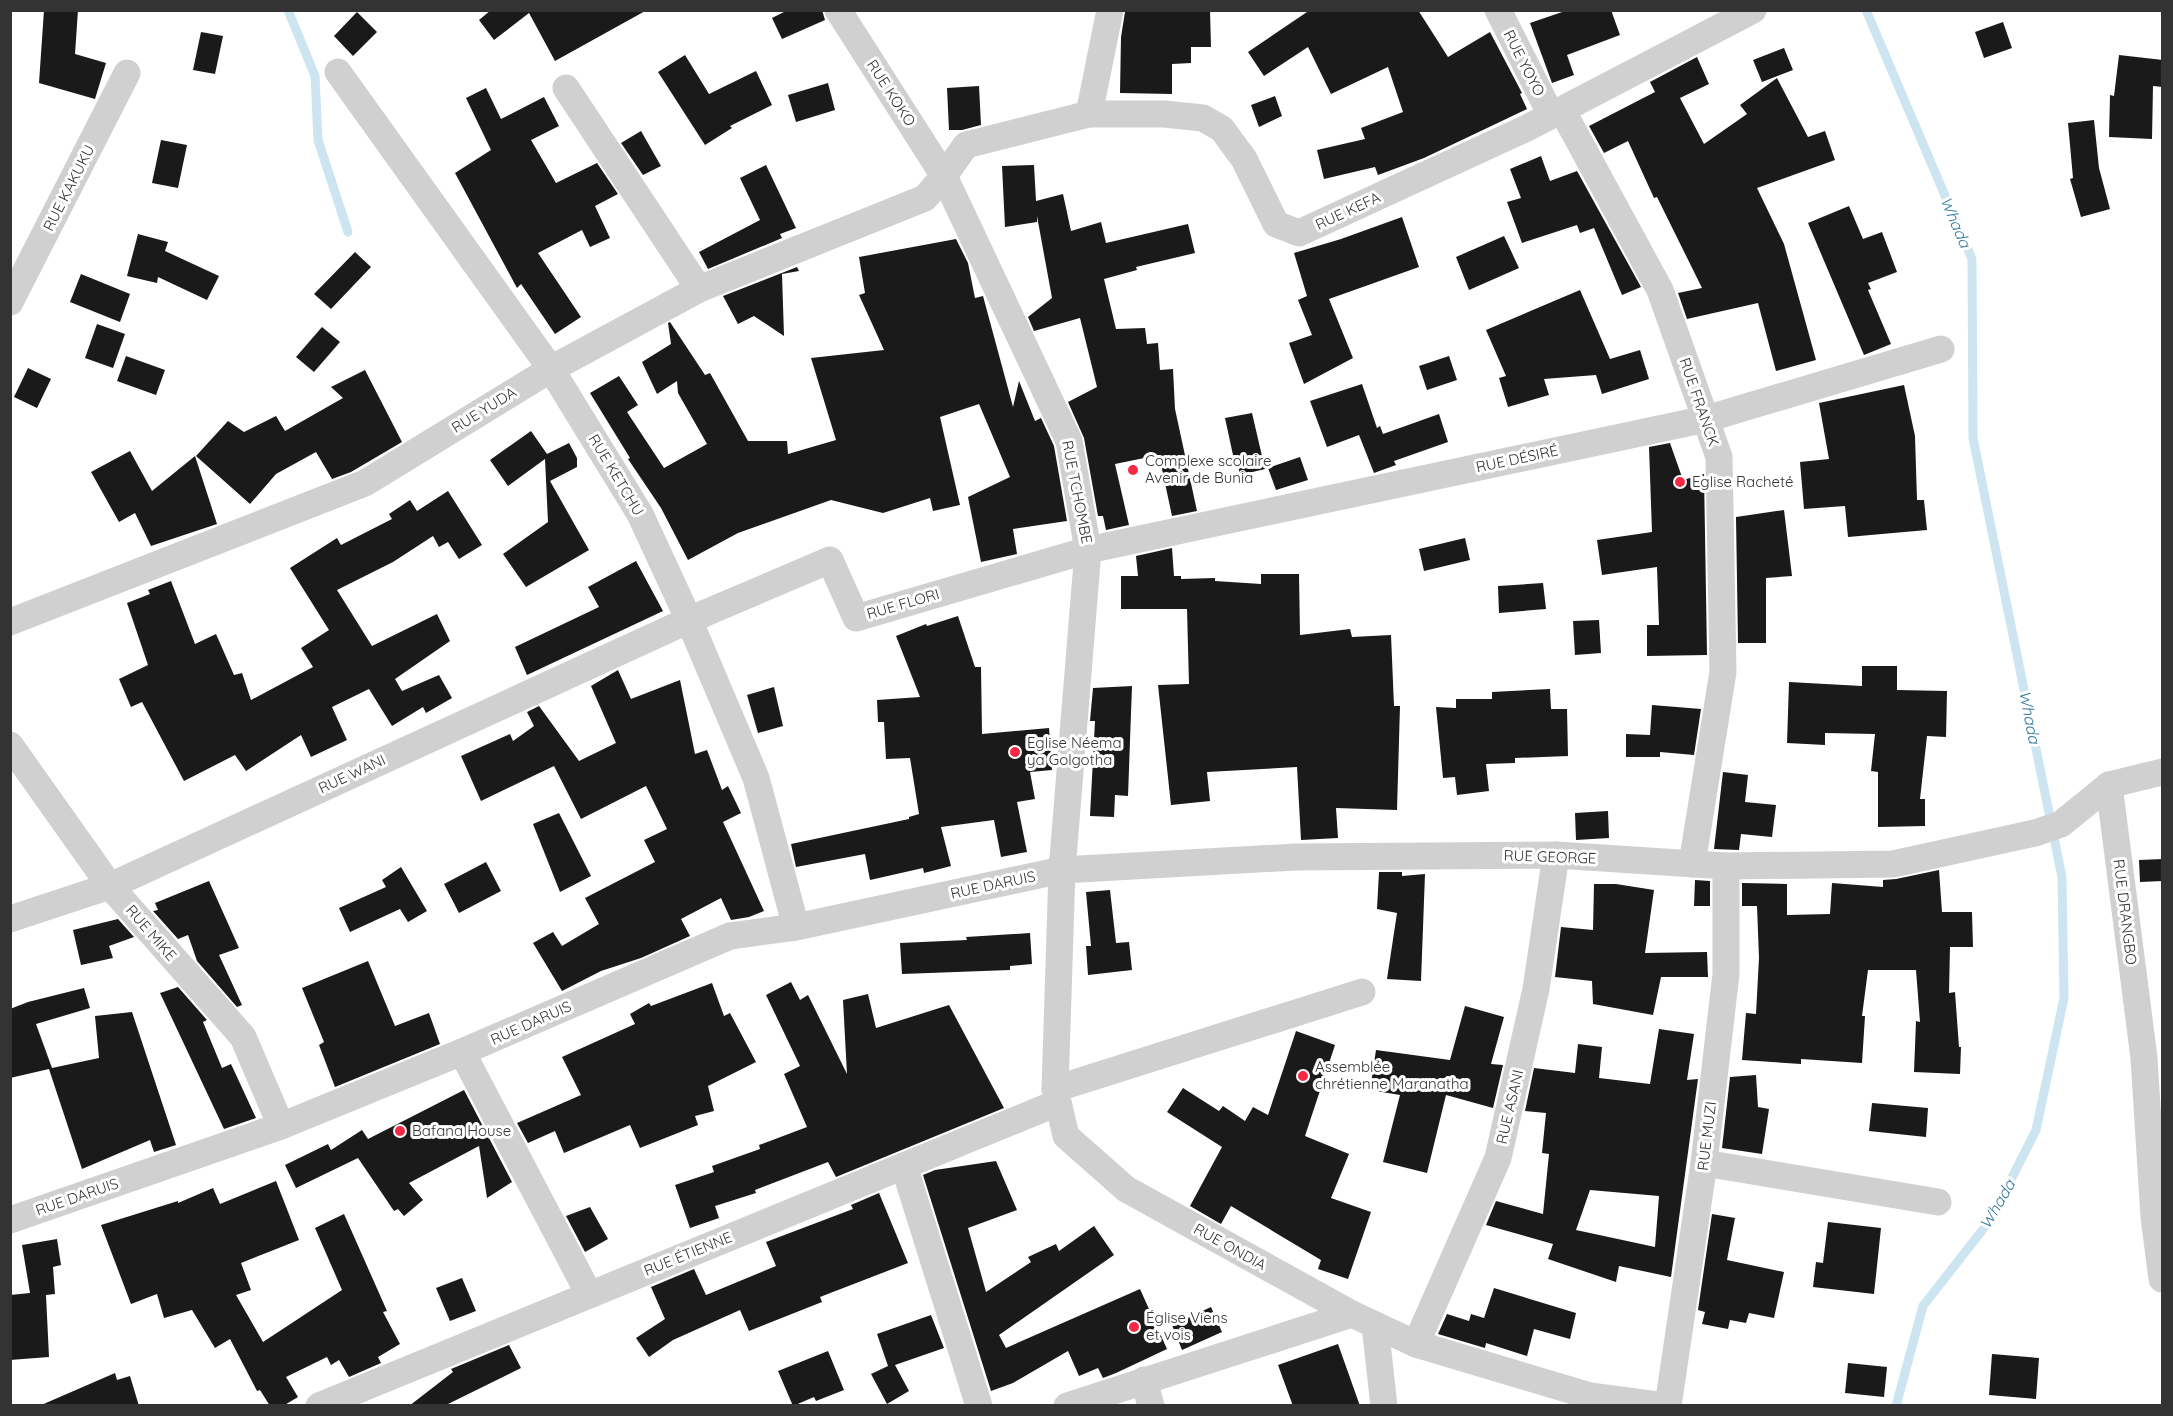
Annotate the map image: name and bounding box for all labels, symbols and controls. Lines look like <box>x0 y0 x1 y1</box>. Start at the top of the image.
street label: RUE YOYO <box>1500 26 1549 99</box>
street label: RUE KOKO <box>863 56 920 130</box>
street label: RUE KAKUKU <box>39 141 98 234</box>
street label: RUE KEFA <box>1312 187 1384 234</box>
water label: Whada <box>1936 193 1976 252</box>
street label: RUE FRANCK <box>1675 355 1723 449</box>
street label: RUE YUDA <box>448 382 520 437</box>
street label: RUE KETCHU <box>585 430 648 519</box>
street label: RUE TCHOMBE <box>1058 439 1097 545</box>
street label: RUE DÉSIRÉ <box>1474 441 1560 476</box>
place label: Complexe scolaire Avenir de Bunia <box>1145 451 1272 487</box>
marker: Complexe scolaire Avenir de Bunia <box>1126 463 1140 477</box>
place label: Eglise Racheté <box>1692 472 1793 491</box>
marker: Eglise Racheté <box>1673 475 1687 489</box>
street label: RUE FLORI <box>864 584 941 623</box>
water label: Whada <box>2015 689 2045 747</box>
place label: Eglise Néema ya Golgotha <box>1027 733 1122 769</box>
marker: Eglise Néema ya Golgotha <box>1008 745 1022 759</box>
street label: RUE WANI <box>315 750 388 797</box>
street label: RUE GEORGE <box>1503 845 1597 868</box>
street label: RUE DRANGBO <box>2110 858 2141 966</box>
street label: RUE DARUIS <box>949 866 1037 903</box>
street label: RUE MIKE <box>122 901 181 965</box>
street label: RUE DARUIS <box>487 996 574 1049</box>
place label: Assemblée chrétienne Maranatha <box>1315 1057 1469 1093</box>
street label: RUE ASANI <box>1492 1068 1527 1146</box>
marker: Assemblée chrétienne Maranatha <box>1296 1069 1310 1083</box>
street label: RUE MUZI <box>1693 1100 1720 1172</box>
place label: Bafana House <box>412 1121 511 1140</box>
marker: Bafana House <box>393 1124 407 1138</box>
street label: RUE DARUIS <box>33 1173 121 1220</box>
water label: Whada <box>1975 1175 2020 1232</box>
street label: RUE ONDIA <box>1191 1219 1270 1274</box>
street label: RUE ÉTIENNE <box>641 1227 735 1280</box>
place label: Église Viens et vois <box>1146 1308 1228 1344</box>
marker: Église Viens et vois <box>1127 1320 1141 1334</box>

